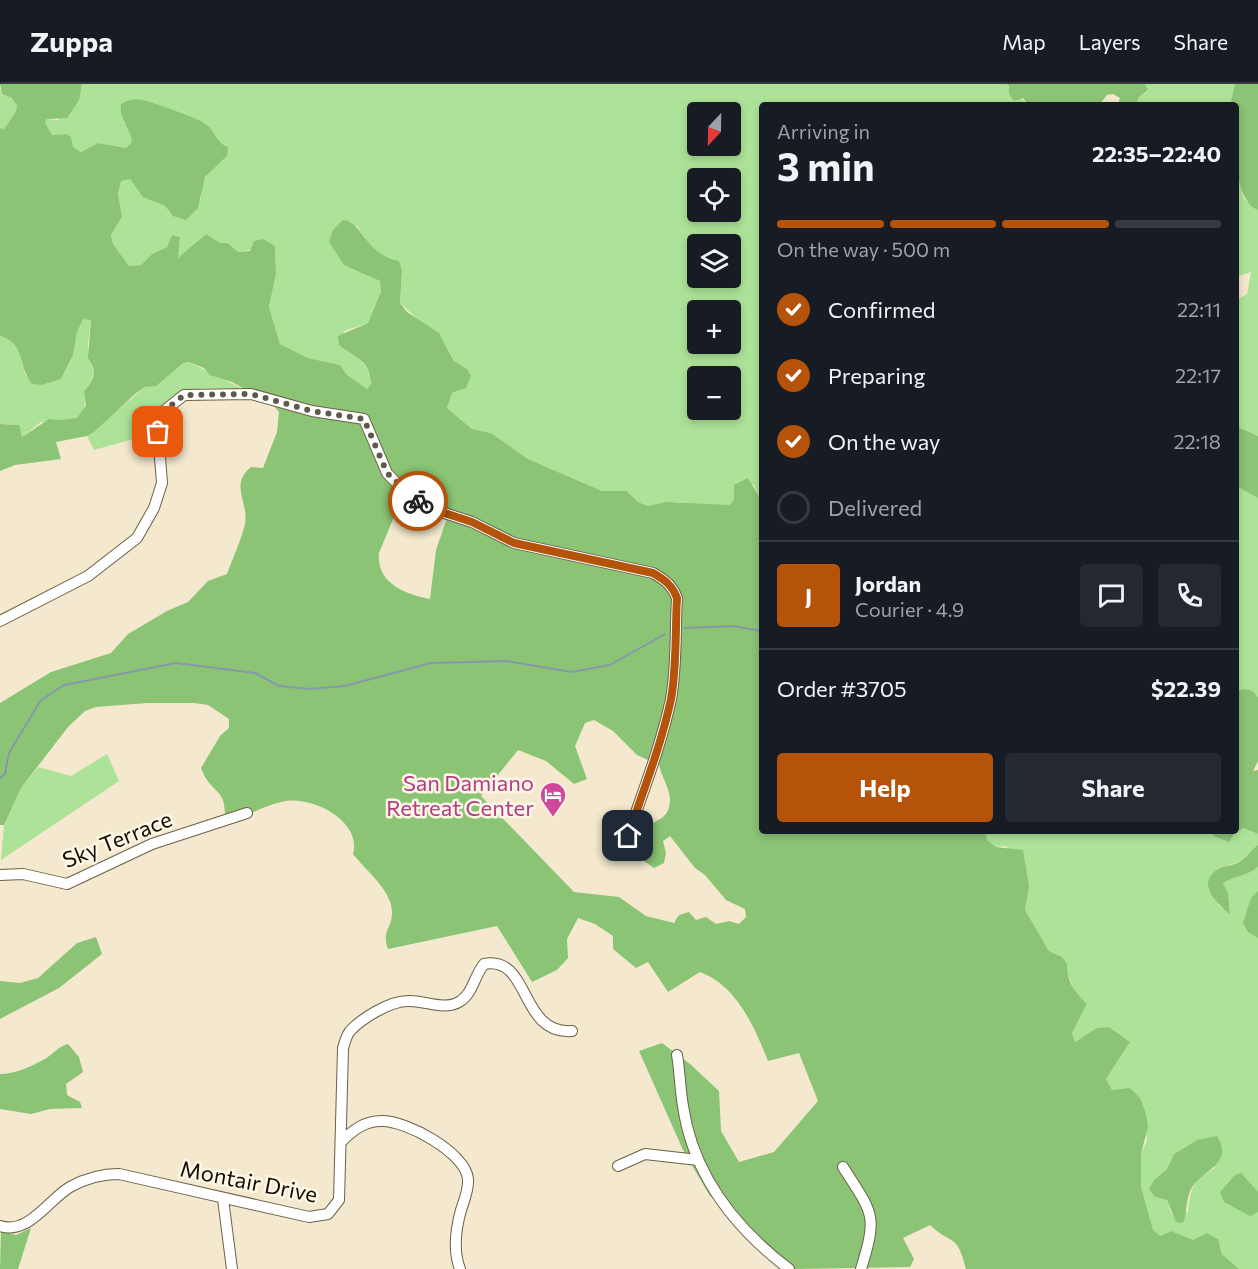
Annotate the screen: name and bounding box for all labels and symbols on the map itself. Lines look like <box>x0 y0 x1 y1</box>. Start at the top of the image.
north arrow <box>687 102 741 156</box>
pin <box>132 406 183 457</box>
courier <box>388 471 448 531</box>
place label: San Damiano Retreat Center <box>386 769 534 821</box>
hotel icon: San Damiano Retreat Center <box>538 780 568 818</box>
street label: Sky Terrace <box>58 805 176 873</box>
pin <box>602 810 653 861</box>
street label: Montair Drive <box>178 1154 320 1208</box>

